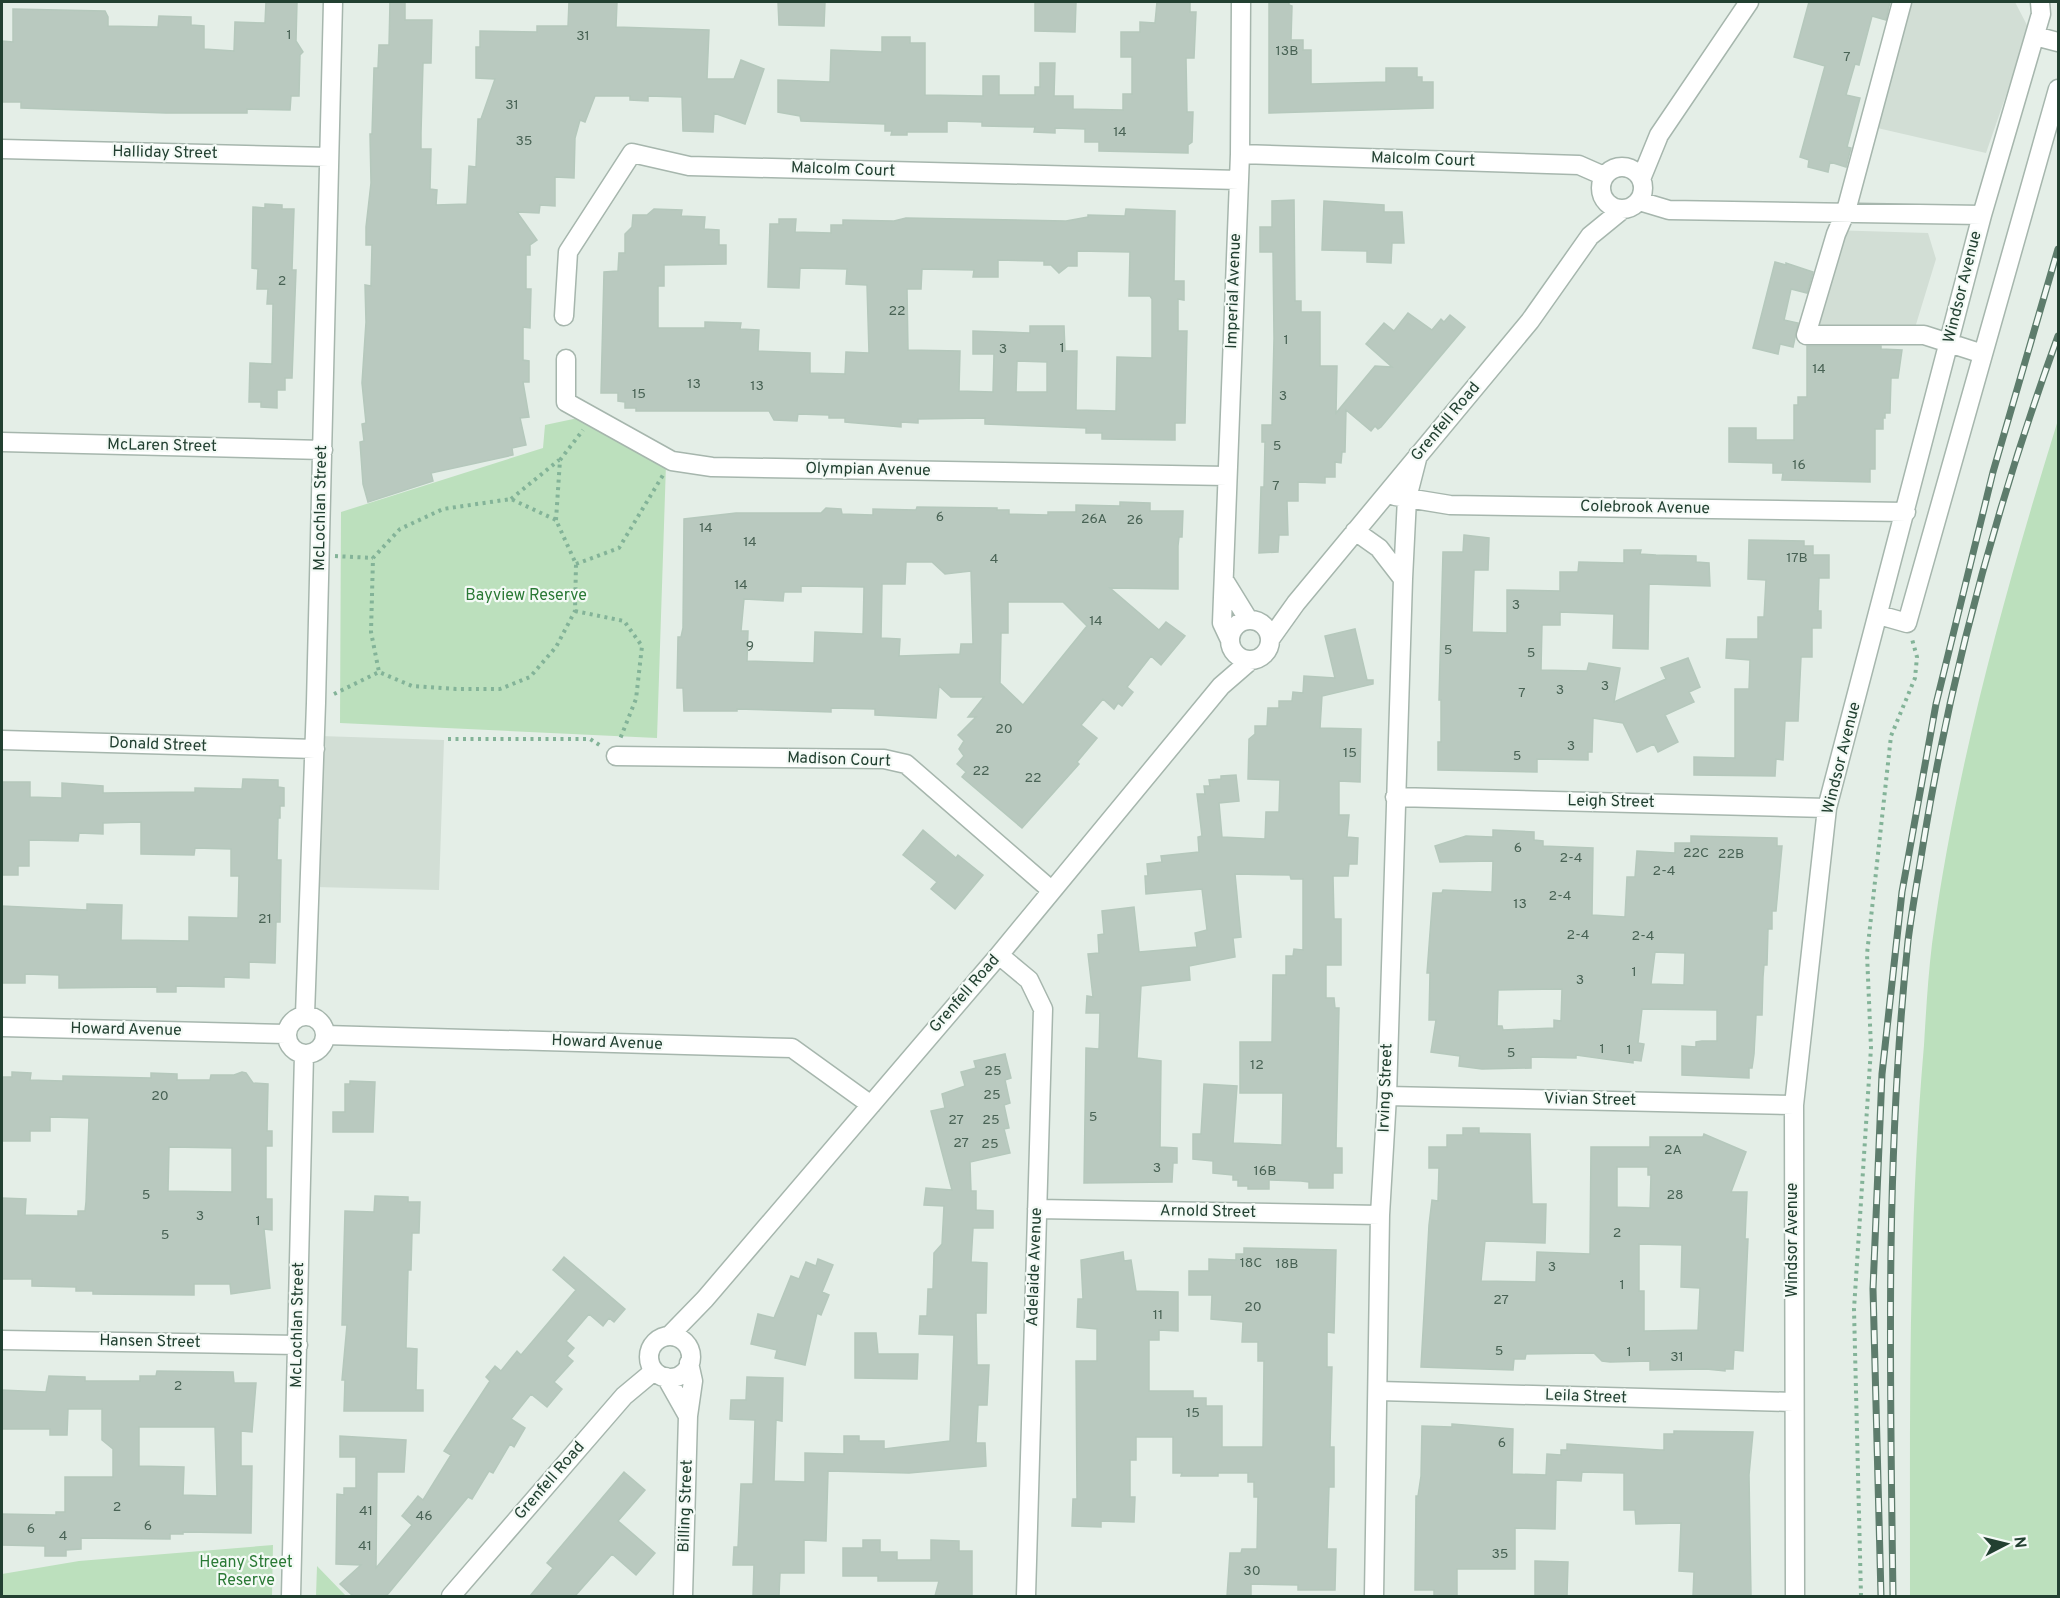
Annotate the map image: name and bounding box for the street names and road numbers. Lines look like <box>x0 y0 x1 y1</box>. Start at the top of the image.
street label: Halliday Street <box>112 142 218 164</box>
street label: Malcolm Court <box>1370 148 1476 172</box>
street label: Malcolm Court <box>790 158 896 182</box>
street label: Windsor Avenue <box>1939 229 1987 345</box>
street label: Imperial Avenue <box>1222 233 1246 349</box>
street label: Grenfell Road <box>1407 378 1485 466</box>
street label: McLaren Street <box>107 435 217 457</box>
street label: McLochlan Street <box>310 445 332 571</box>
street label: Olympian Avenue <box>805 459 931 481</box>
street label: Colebrook Avenue <box>1580 497 1710 519</box>
street label: Windsor Avenue <box>1818 700 1866 816</box>
street label: Donald Street <box>109 733 207 757</box>
street label: Madison Court <box>787 748 891 772</box>
street label: Leigh Street <box>1567 791 1655 813</box>
street label: Grenfell Road <box>926 951 1004 1037</box>
street label: Howard Avenue <box>70 1019 182 1041</box>
street label: Howard Avenue <box>551 1031 663 1055</box>
street label: Irving Street <box>1374 1043 1398 1133</box>
street label: Vivian Street <box>1544 1089 1636 1111</box>
street label: Windsor Avenue <box>1783 1183 1803 1297</box>
street label: Arnold Street <box>1160 1201 1256 1223</box>
street label: Adelaide Avenue <box>1023 1207 1047 1327</box>
street label: McLochlan Street <box>287 1262 309 1388</box>
street label: Hansen Street <box>99 1331 201 1353</box>
street label: Leila Street <box>1545 1386 1627 1408</box>
street label: Grenfell Road <box>511 1438 589 1524</box>
street label: Billing Street <box>674 1459 698 1553</box>

